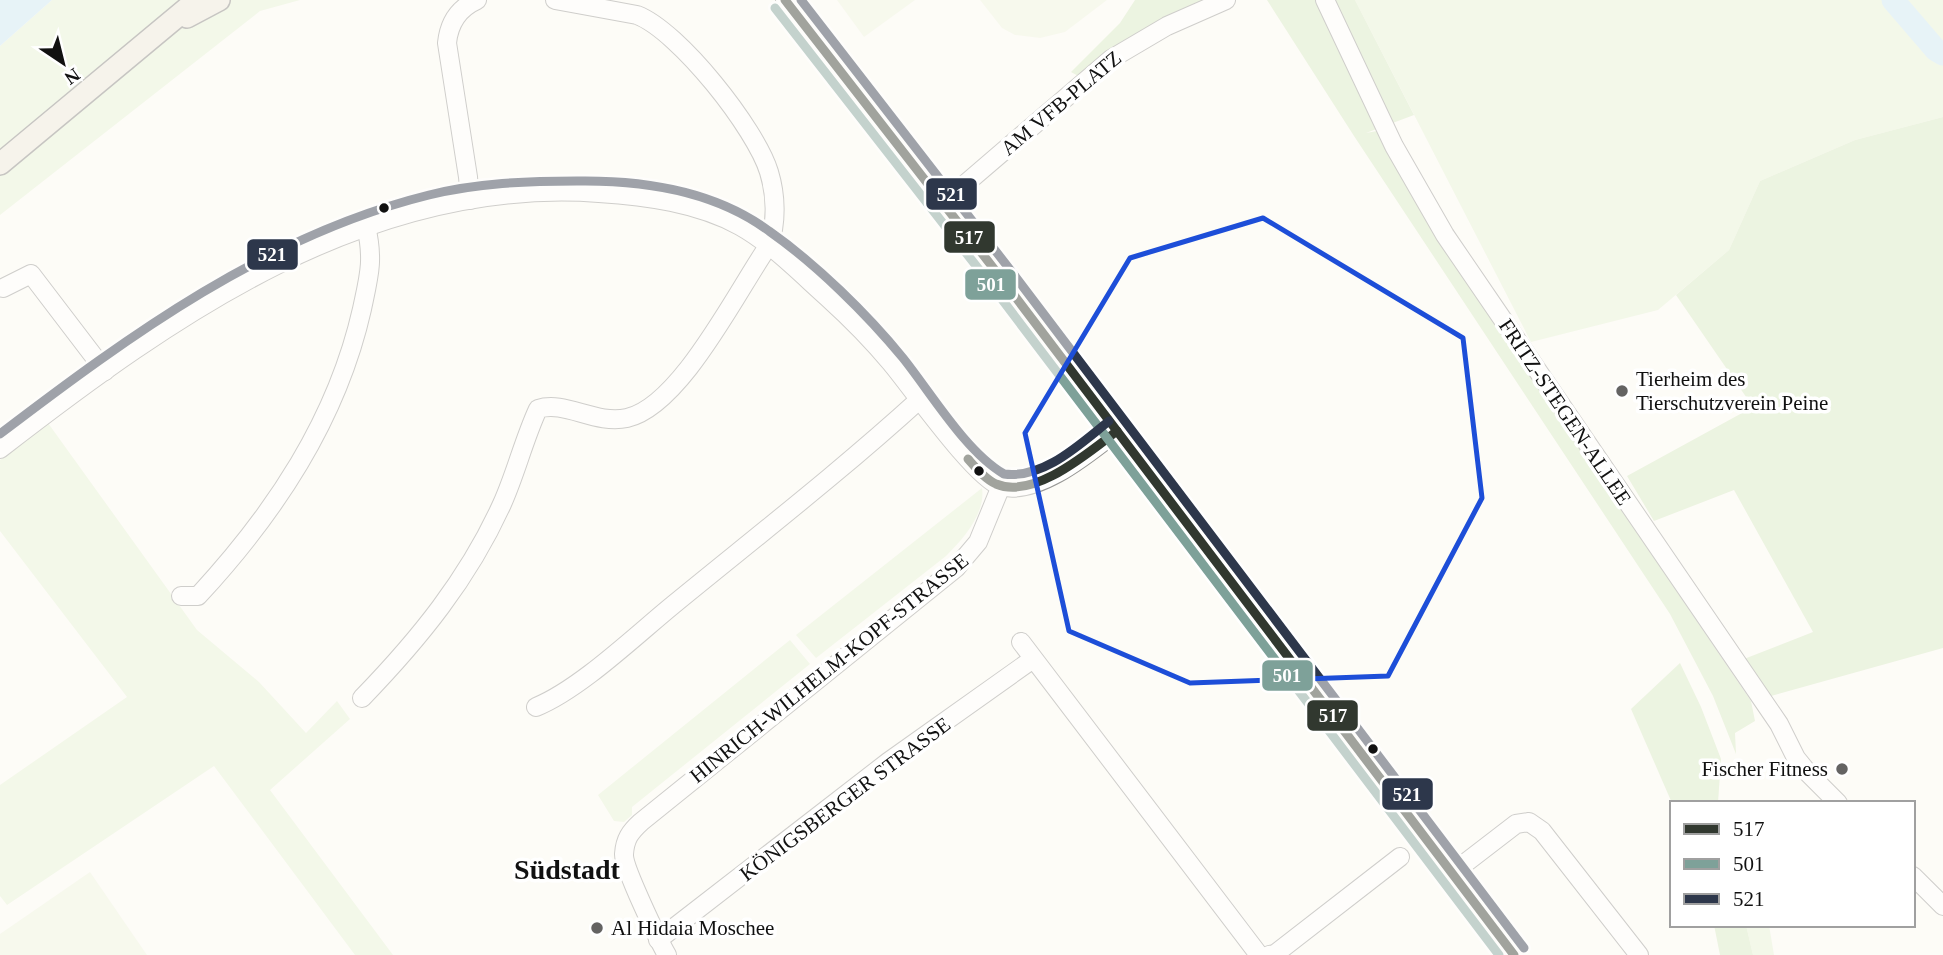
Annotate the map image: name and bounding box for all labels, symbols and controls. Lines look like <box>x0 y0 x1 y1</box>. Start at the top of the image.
north arrow <box>28 28 98 98</box>
street label: AM VFB-PLATZ <box>996 46 1126 160</box>
text: N <box>61 64 84 89</box>
line badge: 521 <box>925 177 978 211</box>
text: 521 <box>937 184 965 205</box>
unlabelled marker <box>377 201 391 215</box>
line badge: 517 <box>943 220 996 254</box>
text: 517 <box>955 227 984 248</box>
line badge: 521 <box>246 238 299 271</box>
text: 521 <box>258 244 286 265</box>
line badge: 501 <box>964 268 1017 301</box>
text: 501 <box>977 274 1005 295</box>
street label: FRITZ-STEGEN-ALLEE <box>1494 314 1636 510</box>
place label: Tierheim des Tierschutzverein Peine <box>1636 367 1828 415</box>
marker: Tierheim des Tierschutzverein Peine <box>1614 383 1630 399</box>
unlabelled marker <box>972 464 986 478</box>
street label: HINRICH-WILHELM-KOPF-STRASSE <box>685 548 973 788</box>
line badge: 501 <box>1261 659 1314 692</box>
text: 501 <box>1273 665 1301 686</box>
line badge: 517 <box>1306 699 1359 732</box>
text: 517 <box>1319 705 1348 726</box>
street label: KÖNIGSBERGER STRASSE <box>735 712 955 886</box>
unlabelled marker <box>1366 742 1380 756</box>
place label: Fischer Fitness <box>1701 757 1828 781</box>
marker: Fischer Fitness <box>1834 761 1850 777</box>
line badge: 521 <box>1381 777 1434 811</box>
text: 521 <box>1393 784 1421 805</box>
legend <box>1670 801 1915 927</box>
text: 517 <box>1733 817 1765 841</box>
text: 501 <box>1733 852 1765 876</box>
district label: Südstadt <box>514 854 621 885</box>
text: 521 <box>1733 887 1765 911</box>
place label: Al Hidaia Moschee <box>611 916 774 940</box>
marker: Al Hidaia Moschee <box>589 920 605 936</box>

